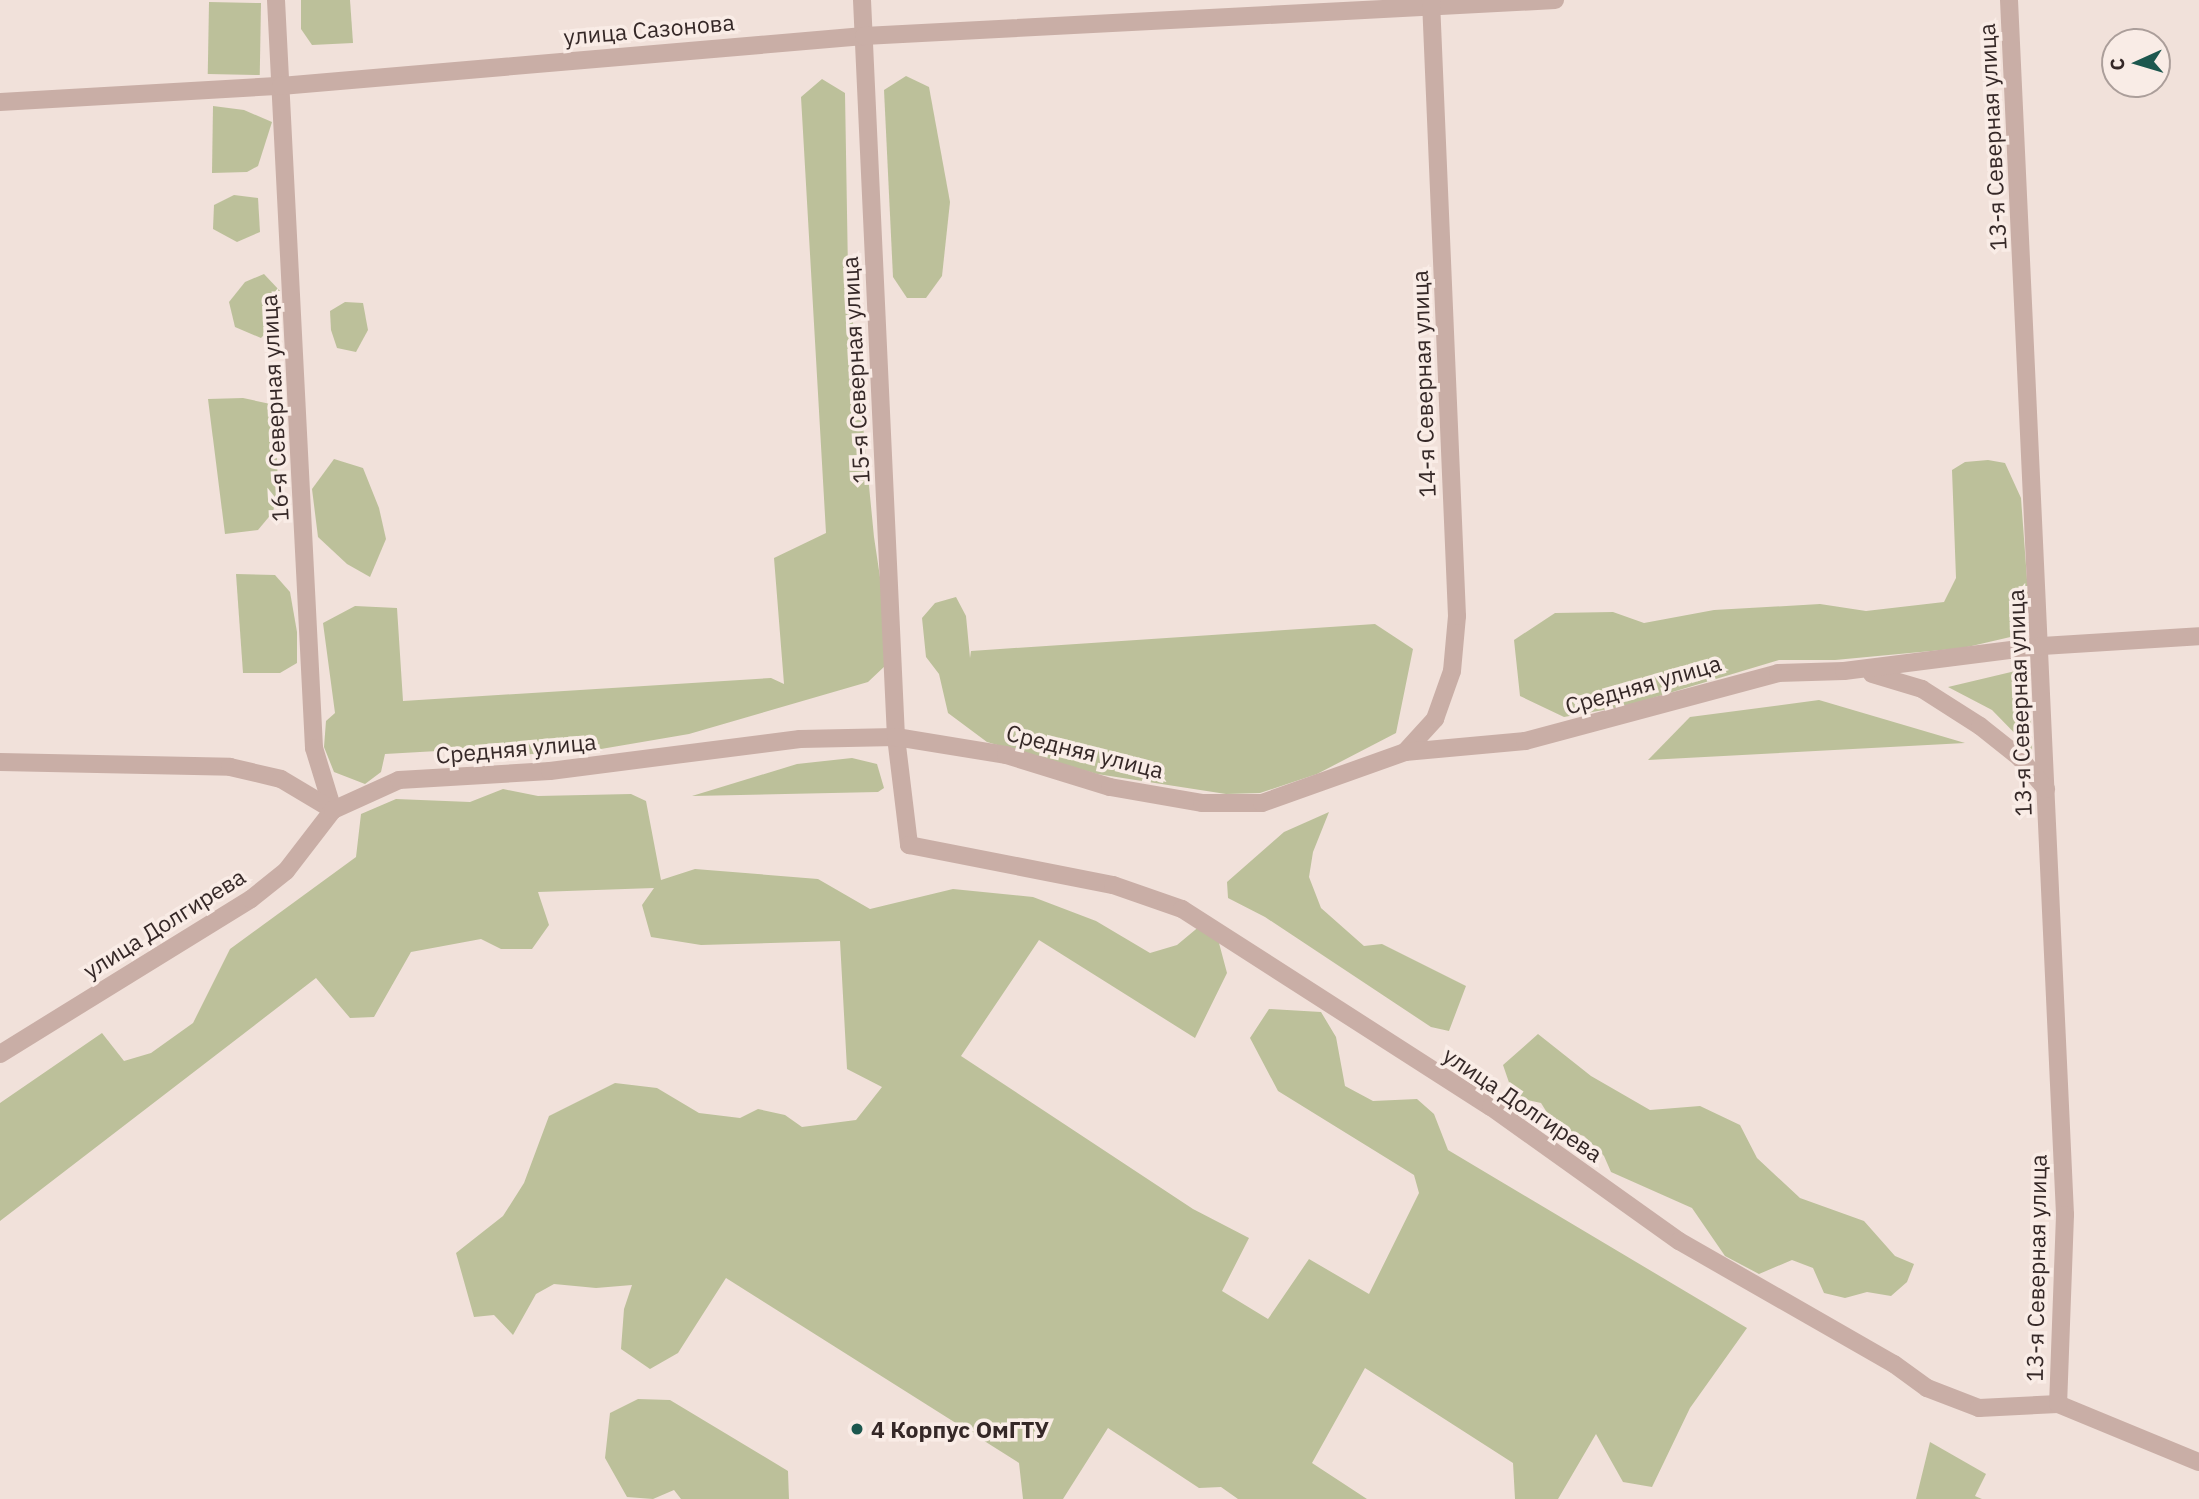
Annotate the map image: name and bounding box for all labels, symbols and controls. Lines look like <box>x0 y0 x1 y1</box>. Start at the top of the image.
street label: улица Сазонова <box>562 8 736 50</box>
street label: 13-я Северная улица <box>1972 23 2012 251</box>
north arrow <box>2101 28 2171 98</box>
text: С <box>2105 57 2129 71</box>
street label: 15-я Северная улица <box>835 256 875 484</box>
street label: 14-я Северная улица <box>1405 270 1441 498</box>
street label: 16-я Северная улица <box>254 294 294 522</box>
street label: 13-я Северная улица <box>2001 589 2037 817</box>
street label: Средняя улица <box>1562 649 1724 719</box>
street label: Средняя улица <box>1003 718 1167 784</box>
street label: Средняя улица <box>434 727 598 769</box>
street label: улица Долгирева <box>78 862 250 984</box>
street label: улица Долгирева <box>1438 1041 1608 1167</box>
street label: 13-я Северная улица <box>2020 1154 2052 1382</box>
place label: 4 Корпус ОмГТУ <box>871 1415 1049 1443</box>
marker: 4 Корпус ОмГТУ <box>849 1421 865 1437</box>

